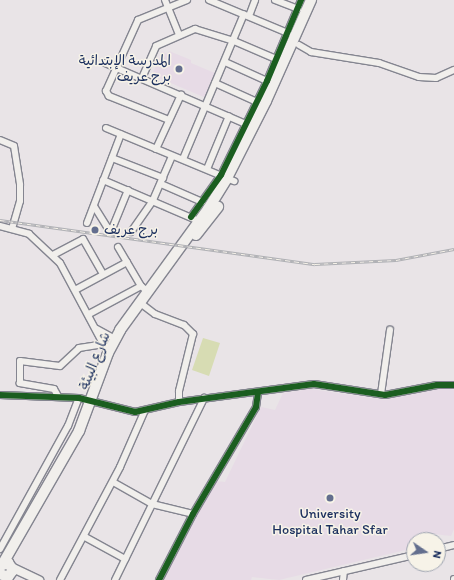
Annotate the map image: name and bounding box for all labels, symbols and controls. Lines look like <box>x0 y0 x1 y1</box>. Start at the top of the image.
place label: المدرسة الإبتدائية برج عريف <box>79 53 171 86</box>
marker: المدرسة الإبتدائية برج عريف <box>174 64 184 74</box>
place label: برج عريف <box>104 222 158 238</box>
marker: برج عريف <box>89 224 101 236</box>
street label: شارع البيئة <box>76 330 114 392</box>
marker: University Hospital Tahar Sfar <box>324 492 336 504</box>
place label: University Hospital Tahar Sfar <box>272 506 388 538</box>
north arrow <box>406 532 446 572</box>
text: N <box>430 550 444 560</box>

